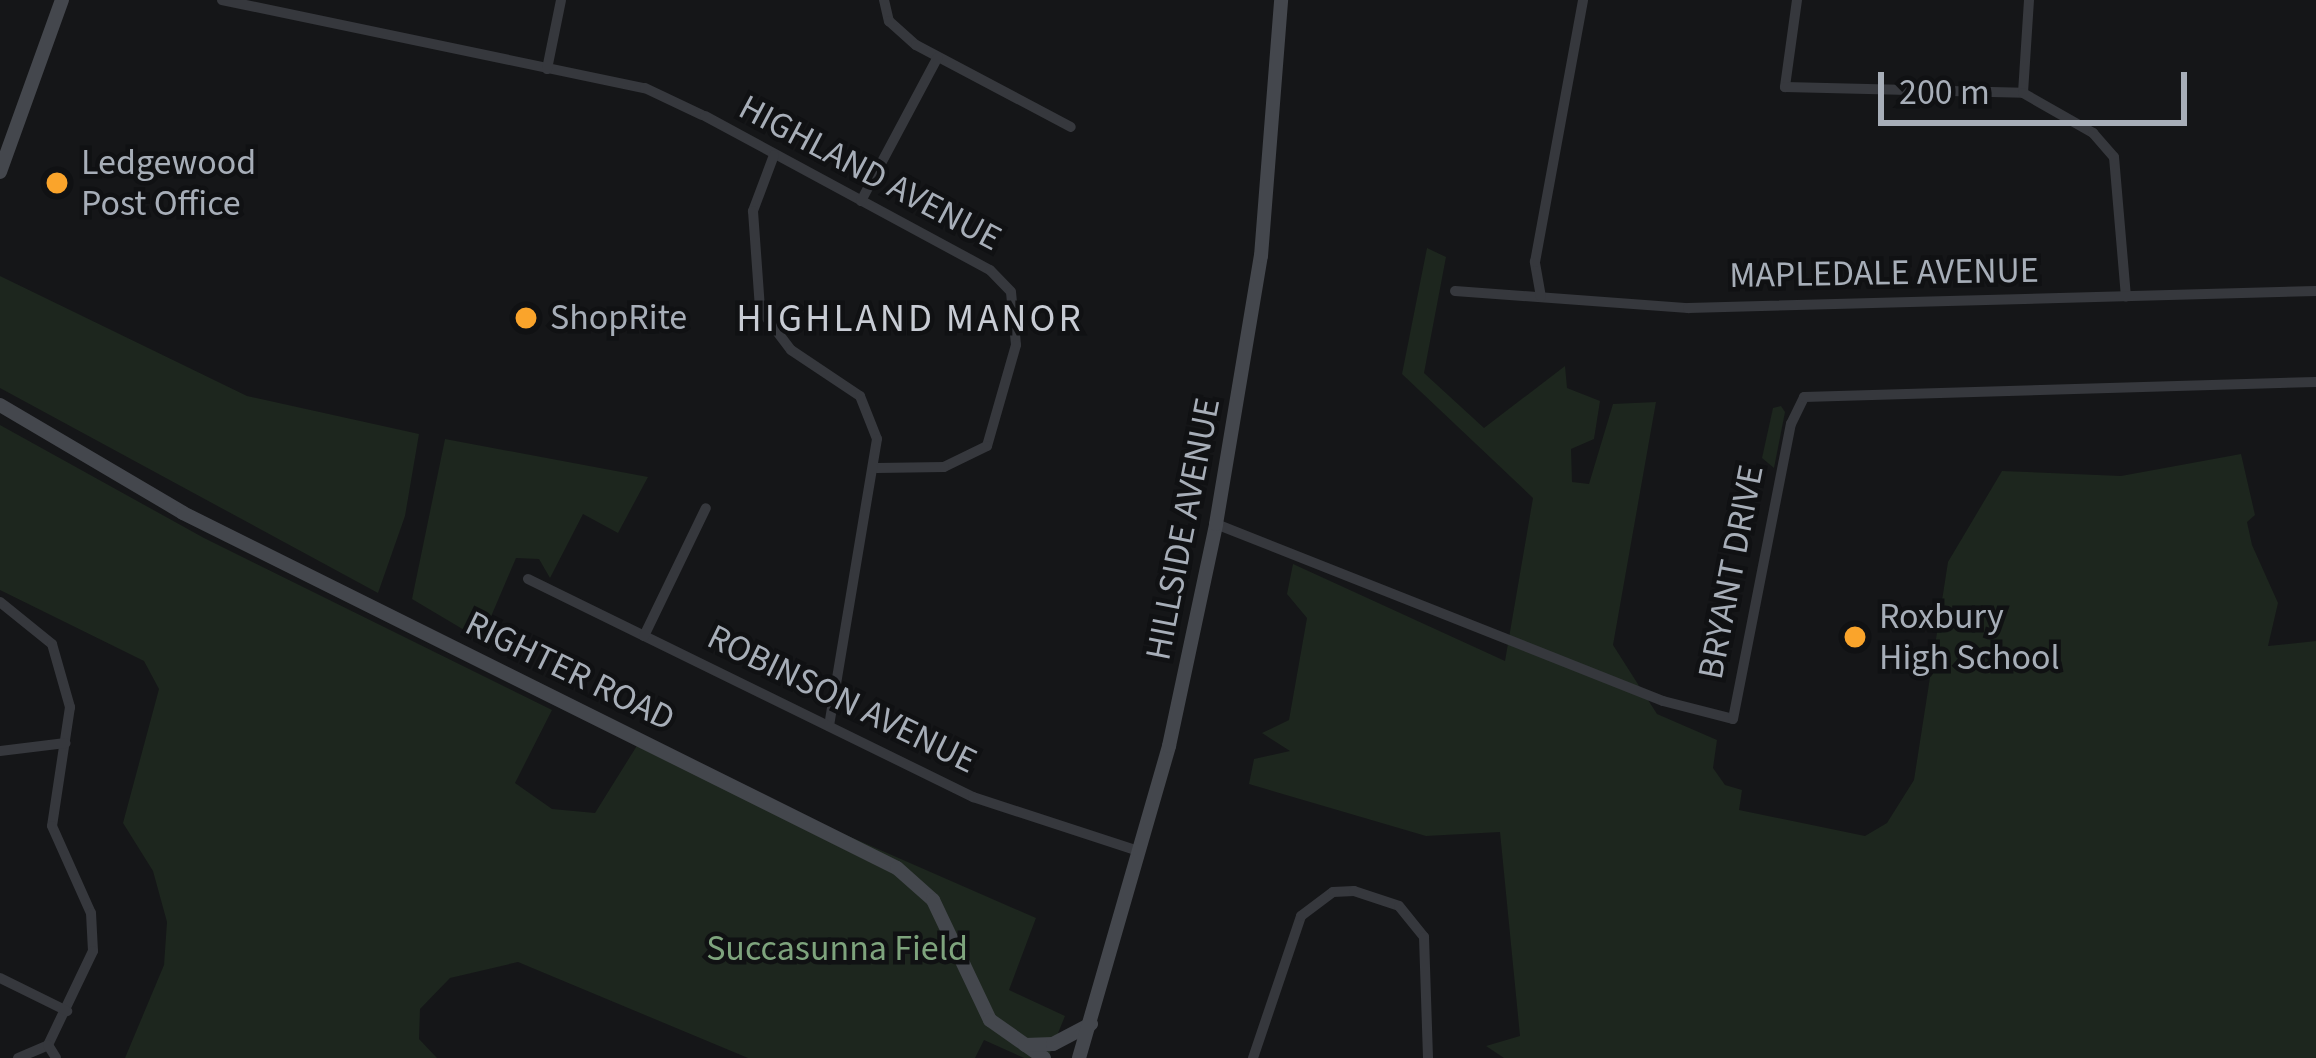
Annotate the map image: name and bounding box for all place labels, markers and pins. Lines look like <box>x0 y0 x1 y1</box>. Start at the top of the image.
place label: Ledgewood Post Office <box>81 140 256 225</box>
marker: Ledgewood Post Office <box>44 170 70 196</box>
place label: ShopRite <box>550 296 687 340</box>
marker: ShopRite <box>513 305 539 331</box>
place label: Roxbury High School <box>1879 594 2060 679</box>
marker: Roxbury High School <box>1842 624 1868 650</box>

